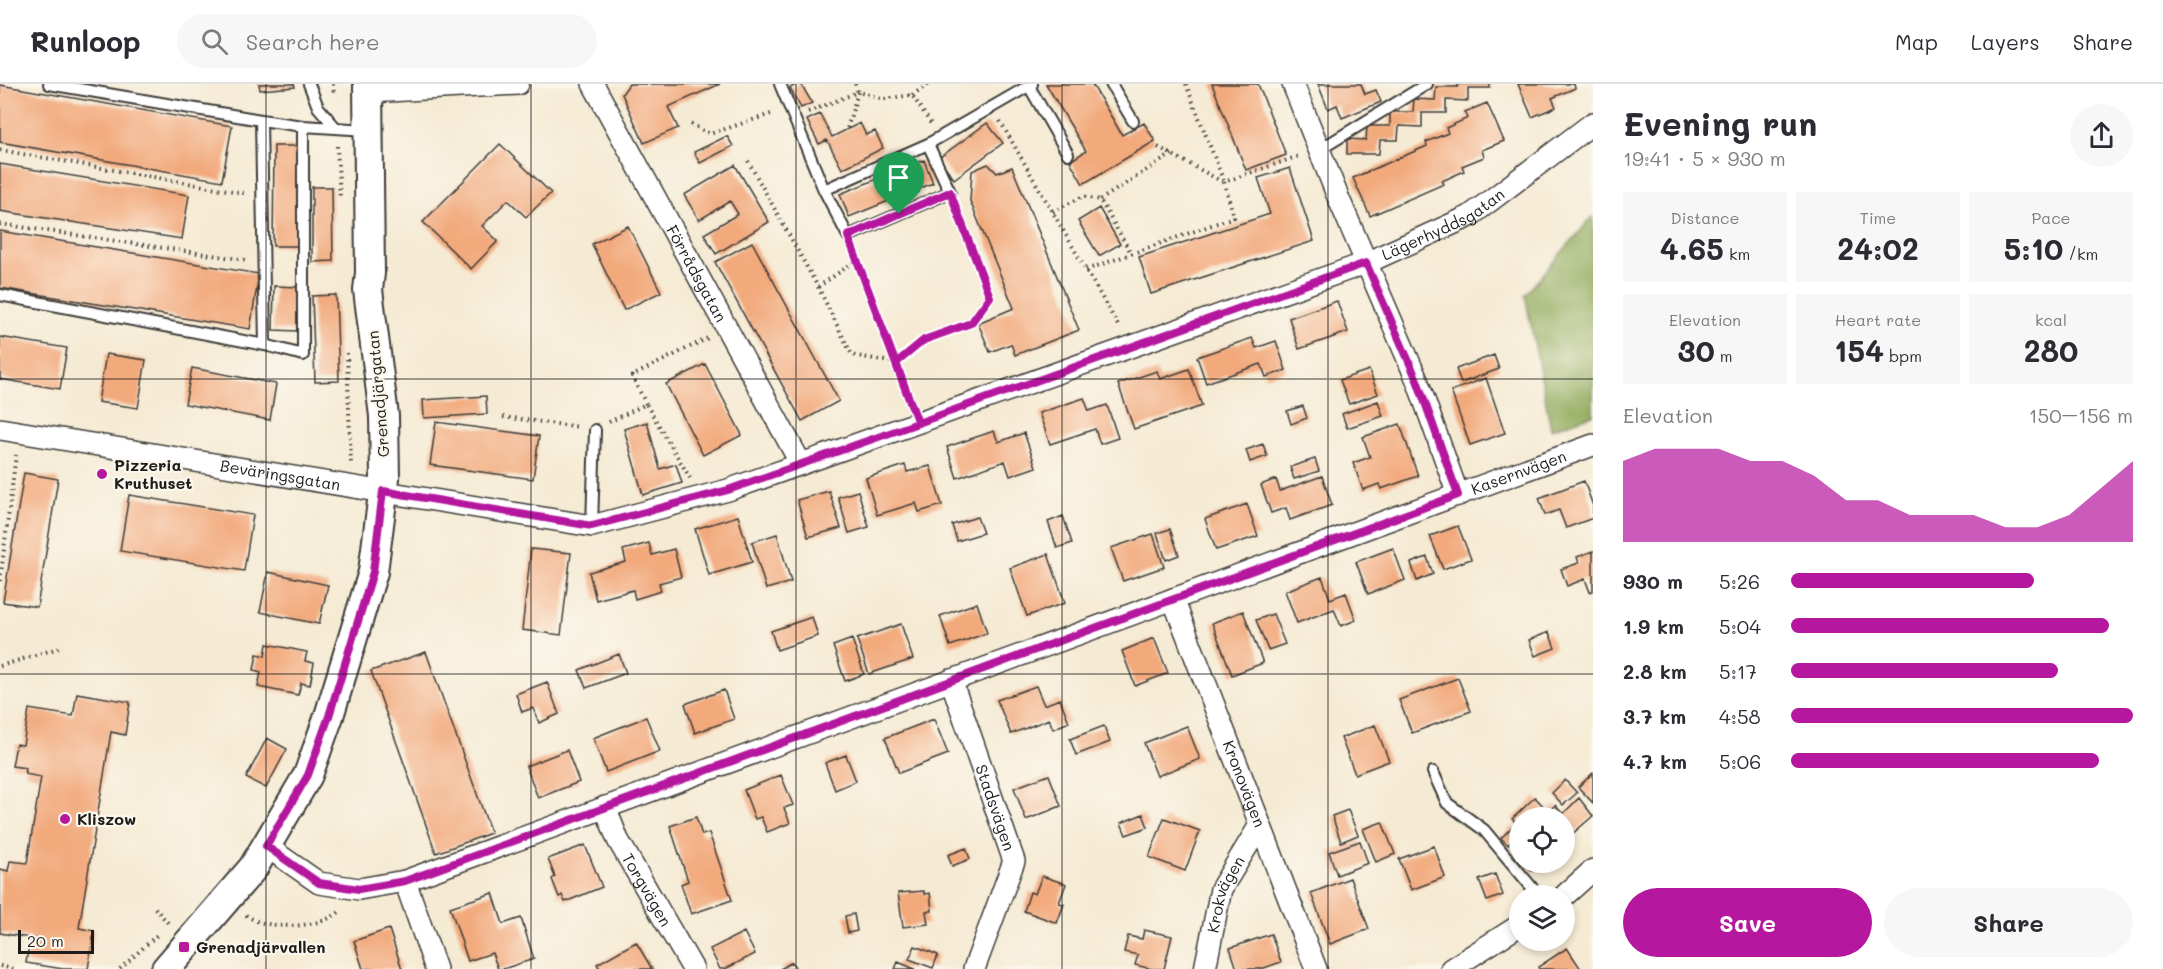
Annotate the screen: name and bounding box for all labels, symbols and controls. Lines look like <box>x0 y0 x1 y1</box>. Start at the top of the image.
search box <box>177 14 597 68</box>
text: Runloop <box>30 23 141 59</box>
icon: search <box>198 25 231 58</box>
text: Search here <box>246 27 380 56</box>
text: Map <box>1895 28 1938 55</box>
text: Layers <box>1971 28 2040 55</box>
text: Share <box>2073 28 2133 55</box>
text: Evening run <box>1623 101 1817 144</box>
button: share <box>2070 104 2133 167</box>
text: 19:41 · 5 × 930 m <box>1623 145 1786 171</box>
pin <box>873 152 924 214</box>
icon: arrive <box>882 161 915 194</box>
street label: Lägerhyddsgatan <box>1378 183 1508 265</box>
text: Distance <box>1671 207 1739 228</box>
text: Time <box>1860 207 1896 228</box>
text: Pace <box>2031 207 2071 228</box>
street label: Förrådsgatan <box>662 221 732 325</box>
text: 4.65 <box>1660 228 1724 268</box>
text: 24:02 <box>1837 228 1919 268</box>
text: 5:10 <box>2004 228 2063 268</box>
text: km <box>1724 243 1750 264</box>
text: /km <box>2063 243 2098 264</box>
text: Elevation <box>1669 309 1741 330</box>
text: Heart rate <box>1835 309 1921 330</box>
text: kcal <box>2035 309 2067 330</box>
street label: Grenadjärgatan <box>361 330 394 458</box>
text: 30 <box>1677 330 1715 370</box>
text: 154 <box>1834 330 1884 370</box>
text: 280 <box>2024 330 2078 370</box>
text: m <box>1715 345 1733 366</box>
text: bpm <box>1884 345 1922 366</box>
text: Elevation <box>1623 402 1713 428</box>
text: 150–156 m <box>2029 402 2133 428</box>
street label: Kasernvägen <box>1468 445 1569 499</box>
place label: Pizzeria Kruthuset <box>114 454 192 493</box>
street label: Beväringsgatan <box>219 454 342 495</box>
marker: Pizzeria Kruthuset <box>95 467 109 481</box>
text: 930 m <box>1623 568 1683 594</box>
text: 5:26 <box>1719 568 1760 594</box>
text: 1.9 km <box>1623 613 1684 639</box>
text: 5:04 <box>1719 613 1761 639</box>
text: 2.8 km <box>1623 658 1687 684</box>
text: 5:17 <box>1719 658 1757 684</box>
text: 3.7 km <box>1623 703 1686 729</box>
text: 4:58 <box>1719 703 1761 729</box>
street label: Kronovägen <box>1219 737 1271 830</box>
text: 4.7 km <box>1623 748 1687 774</box>
text: 5:06 <box>1719 748 1761 774</box>
street label: Stadsvägen <box>971 761 1021 853</box>
map controls <box>1509 807 1575 951</box>
button: locate <box>1509 807 1575 873</box>
place label: Kliszow <box>77 808 136 829</box>
marker: Kliszow <box>58 812 72 826</box>
street label: Torgvägen <box>618 849 677 930</box>
street label: Krokvägen <box>1202 851 1249 934</box>
button: layers <box>1509 885 1575 951</box>
button: Save <box>1623 888 1872 957</box>
button: Share <box>1884 888 2133 957</box>
scale bar <box>18 927 94 954</box>
text: 20 m <box>27 930 64 951</box>
place label: Grenadjärvallen <box>196 936 325 957</box>
marker: Grenadjärvallen <box>177 940 191 954</box>

